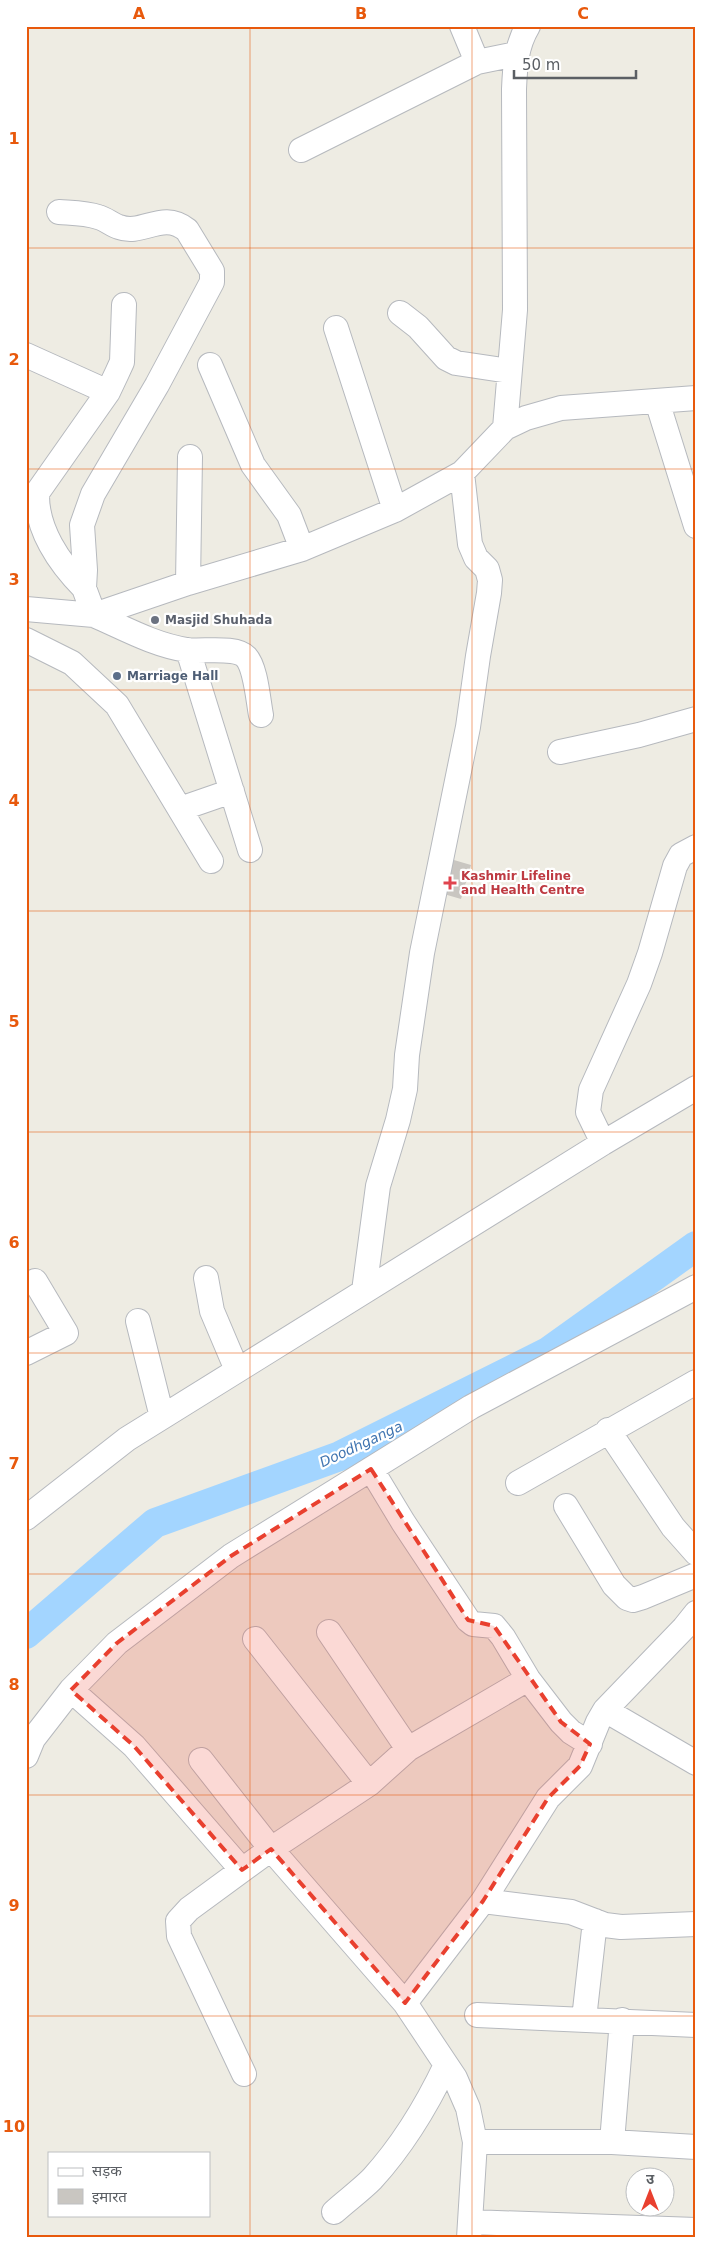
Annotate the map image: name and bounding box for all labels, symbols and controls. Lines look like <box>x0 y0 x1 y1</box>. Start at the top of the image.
text: A <box>133 4 146 23</box>
text: B <box>355 4 367 23</box>
text: C <box>577 4 589 23</box>
scale bar <box>514 48 637 80</box>
text: 50 m <box>522 56 560 74</box>
text: 1 <box>8 129 20 148</box>
text: 2 <box>8 350 20 369</box>
text: 3 <box>8 570 20 589</box>
place label: Masjid Shuhada <box>165 613 272 627</box>
marker: Masjid Shuhada <box>149 614 161 626</box>
place label: Marriage Hall <box>127 669 218 683</box>
marker: Marriage Hall <box>111 670 123 682</box>
text: 4 <box>8 791 20 810</box>
place label: Kashmir Lifeline and Health Centre <box>461 869 585 897</box>
marker: Kashmir Lifeline and Health Centre <box>443 876 457 890</box>
text: 5 <box>8 1012 20 1031</box>
text: 6 <box>8 1233 20 1252</box>
water label: Doodhganga <box>317 1418 405 1470</box>
text: 7 <box>8 1454 20 1473</box>
text: 8 <box>8 1675 20 1694</box>
text: 9 <box>8 1896 20 1915</box>
text: 10 <box>3 2117 25 2136</box>
legend <box>48 2152 210 2216</box>
text: सड़क <box>92 2162 122 2180</box>
north arrow <box>624 2166 674 2216</box>
text: उ <box>646 2171 655 2187</box>
text: इमारत <box>92 2188 127 2206</box>

